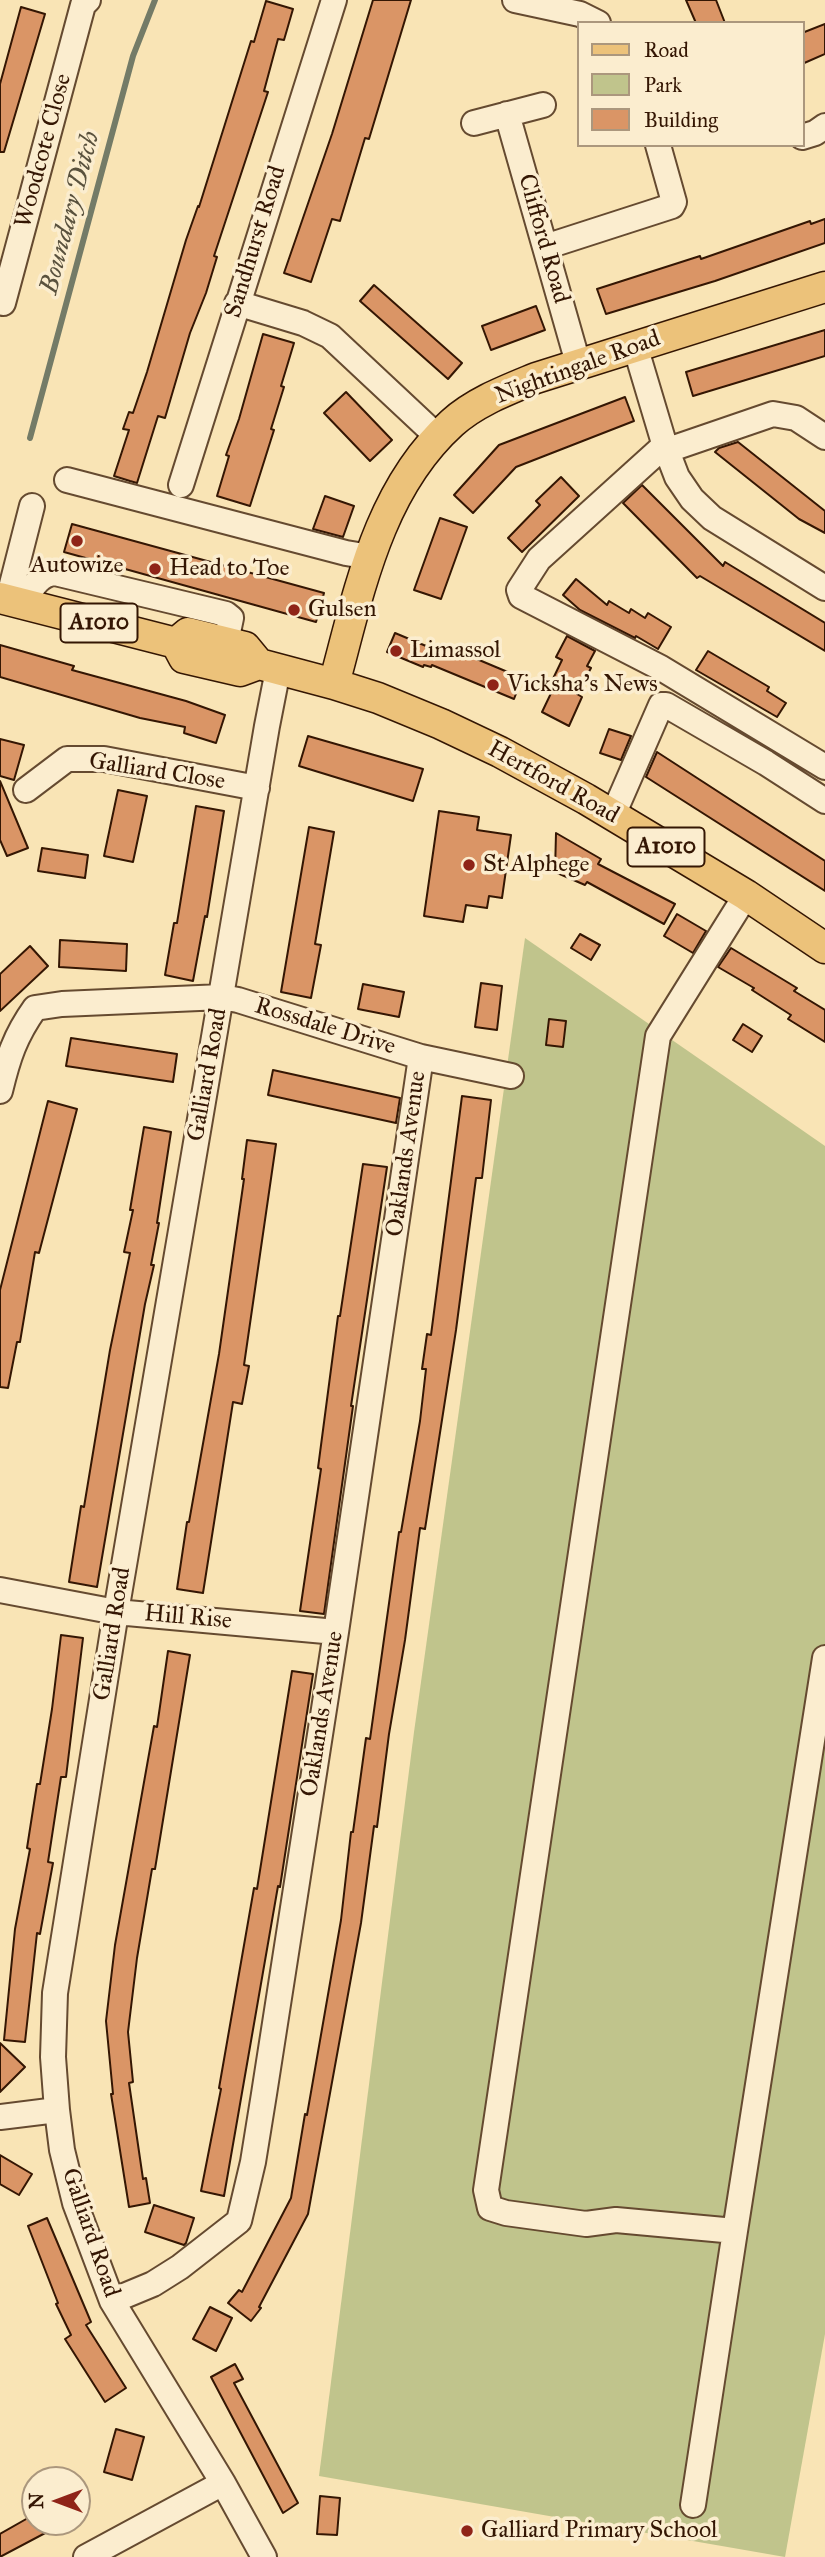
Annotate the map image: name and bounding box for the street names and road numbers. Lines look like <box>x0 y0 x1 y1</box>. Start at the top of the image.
street label: Woodcote Close <box>10 71 78 231</box>
street label: Sandhurst Road <box>219 162 293 322</box>
street label: Clifford Road <box>511 171 575 307</box>
street label: Nightingale Road <box>492 325 664 411</box>
road number: A1010 <box>60 604 138 642</box>
street label: Hertford Road <box>482 735 624 831</box>
street label: Galliard Close <box>87 747 227 797</box>
road number: A1010 <box>628 828 704 866</box>
street label: Rossdale Drive <box>251 992 399 1062</box>
street label: Galliard Road <box>182 1006 234 1144</box>
street label: Oaklands Avenue <box>381 1069 433 1239</box>
street label: Galliard Road <box>88 1565 138 1703</box>
street label: Hill Rise <box>143 1600 233 1636</box>
street label: Oaklands Avenue <box>296 1629 350 1799</box>
street label: Galliard Road <box>54 2165 126 2301</box>

